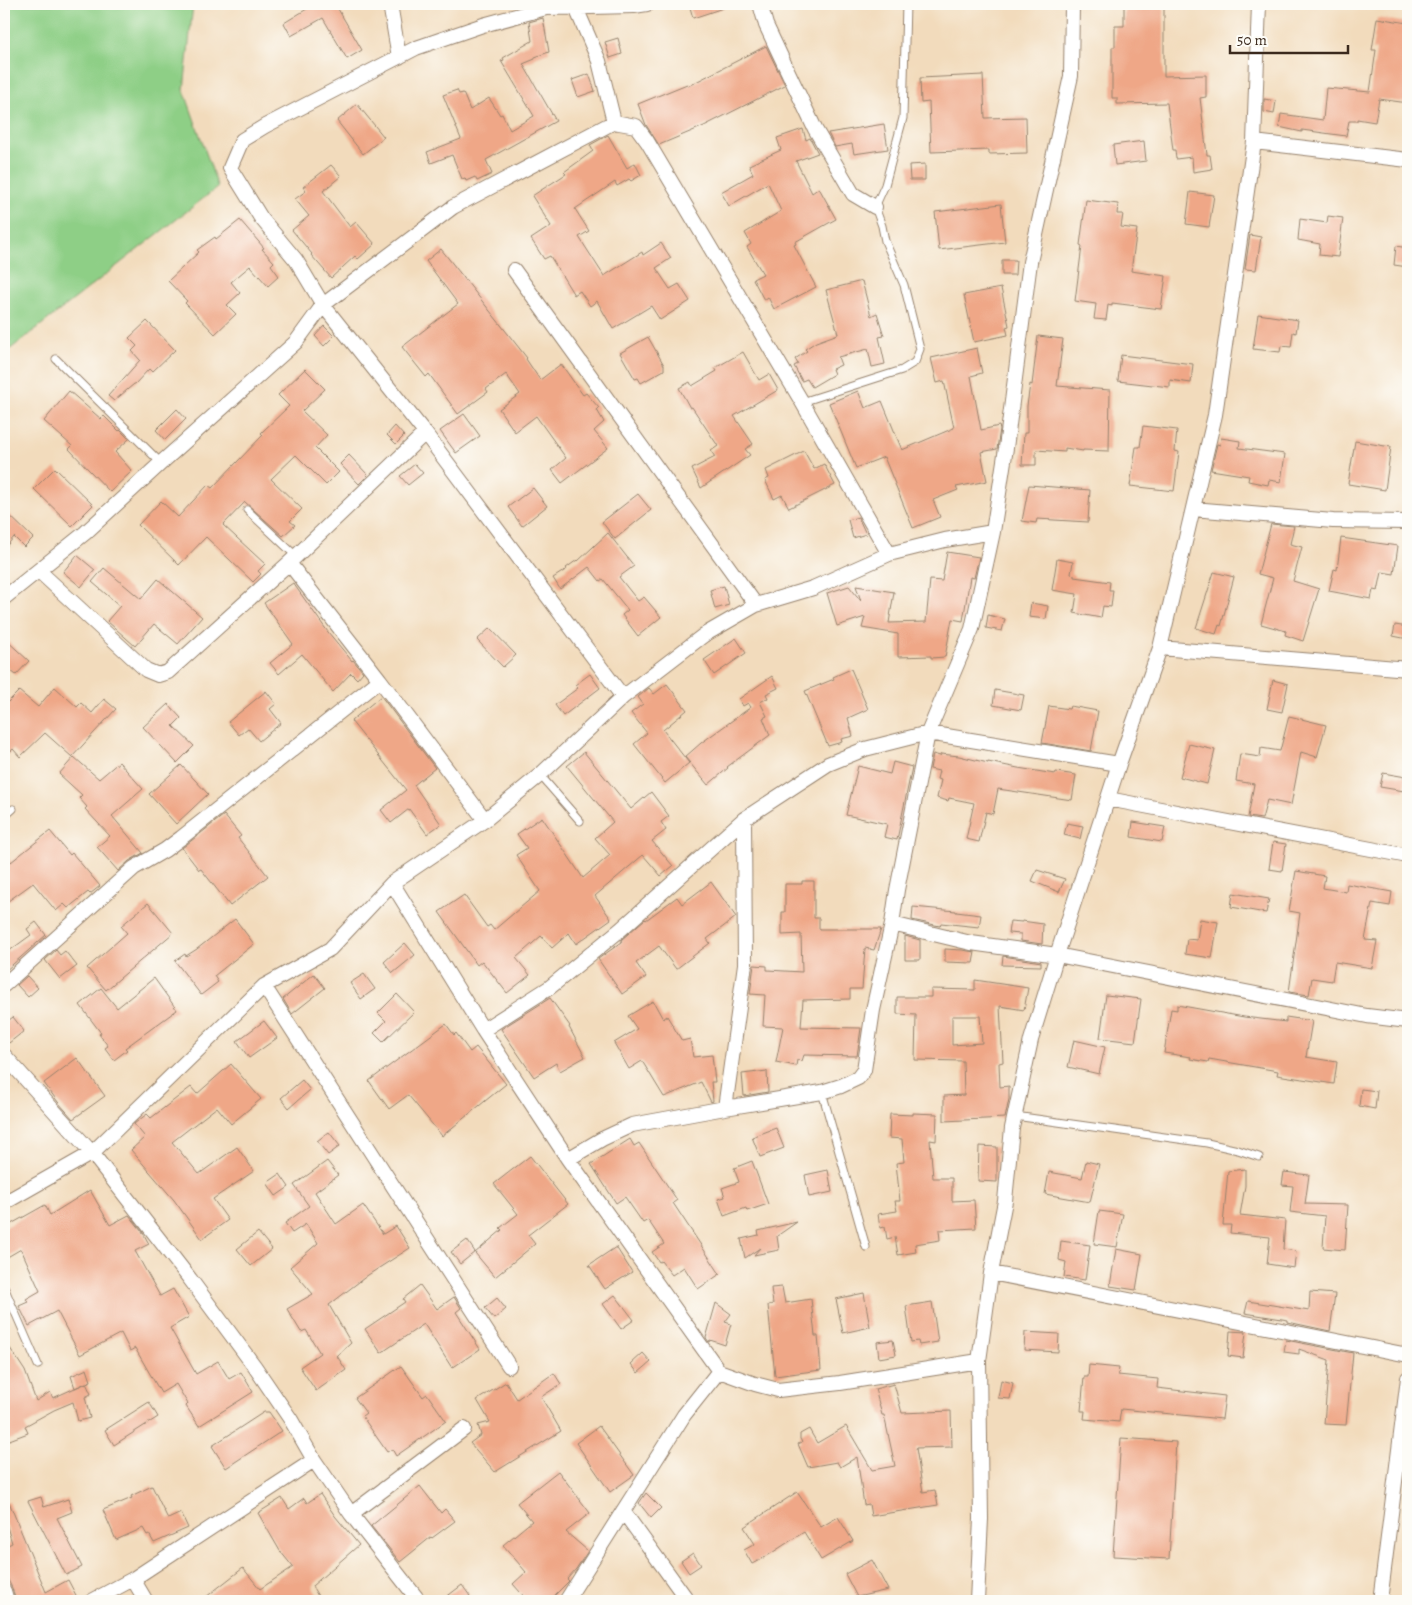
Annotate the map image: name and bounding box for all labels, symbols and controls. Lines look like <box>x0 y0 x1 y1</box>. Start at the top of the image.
scale bar <box>1230 22 1347 54</box>
text: 50 m <box>1237 30 1267 50</box>

